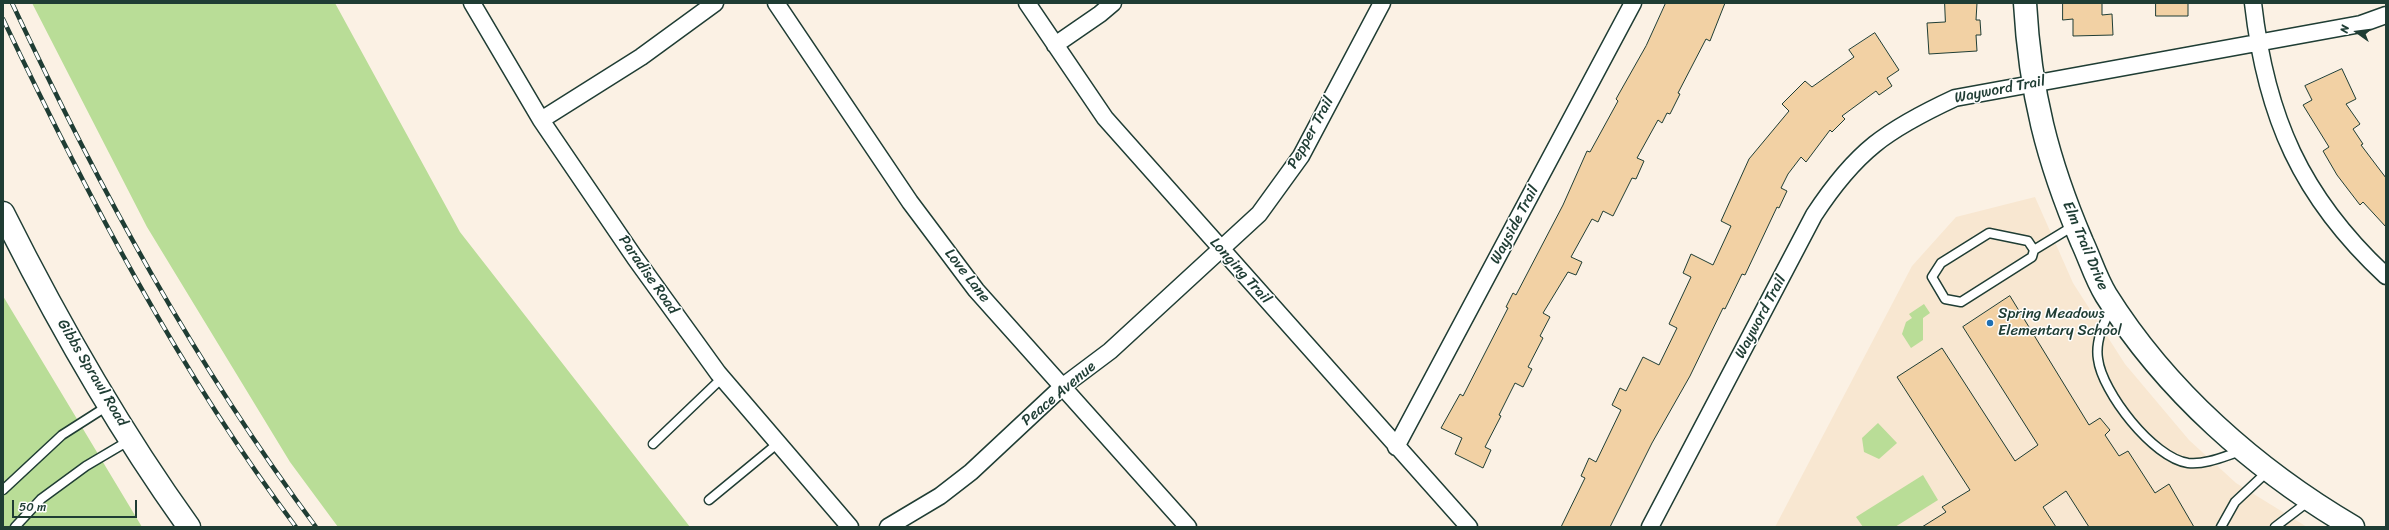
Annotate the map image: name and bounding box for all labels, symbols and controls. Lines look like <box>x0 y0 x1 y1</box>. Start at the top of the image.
north arrow <box>2337 12 2377 52</box>
text: N <box>2335 23 2355 35</box>
street label: Wayword Trail <box>1953 72 2047 108</box>
street label: Pepper Trail <box>1284 94 1338 172</box>
street label: Wayside Trail <box>1487 183 1543 267</box>
street label: Elm Trail Drive <box>2058 199 2112 293</box>
street label: Paradise Road <box>614 232 682 318</box>
street label: Longing Trail <box>1206 234 1274 308</box>
street label: Love Lane <box>940 245 994 307</box>
street label: Wayword Trail <box>1731 272 1791 362</box>
place label: Spring Meadows Elementary School <box>1998 305 2122 340</box>
street label: Gibbs Sprawl Road <box>53 316 131 430</box>
marker: Spring Meadows Elementary School <box>1985 318 1995 328</box>
street label: Peace Avenue <box>1018 358 1100 430</box>
scale bar <box>14 492 139 518</box>
text: 50 m <box>19 496 46 518</box>

